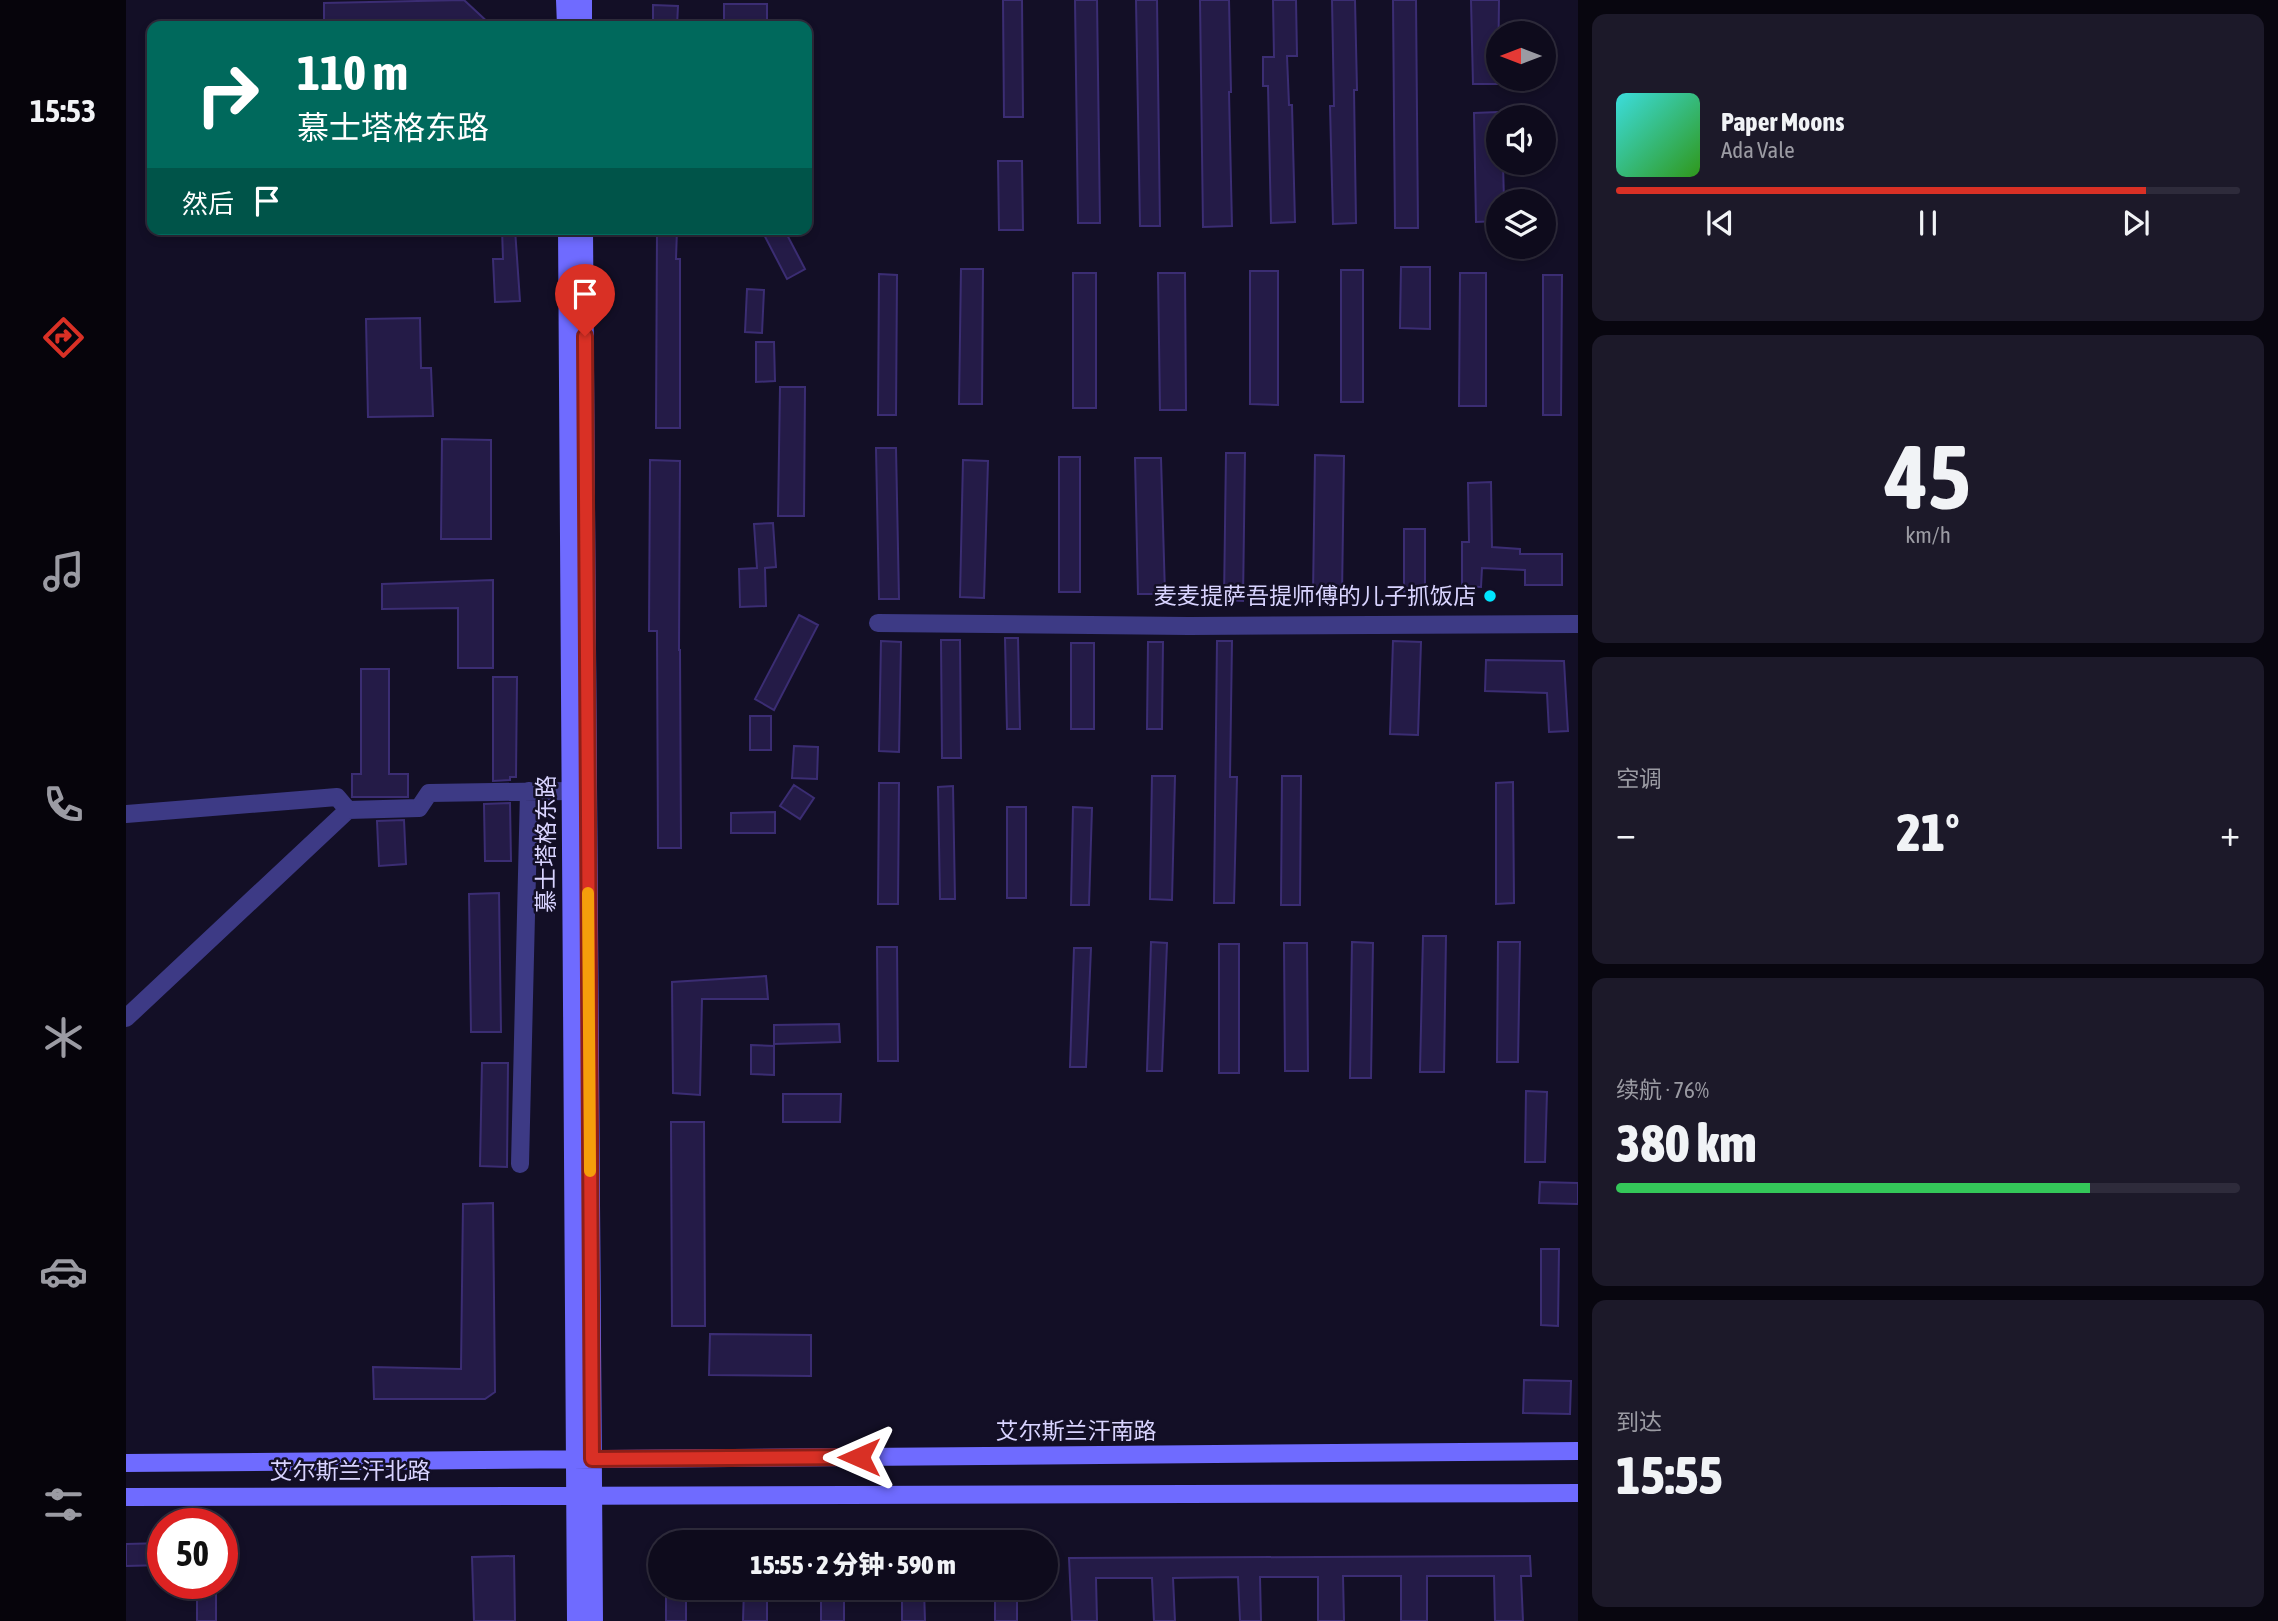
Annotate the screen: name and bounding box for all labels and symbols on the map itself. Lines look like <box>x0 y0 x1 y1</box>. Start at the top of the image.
north arrow <box>1486 21 1556 91</box>
pin <box>555 264 615 336</box>
place label: 麦麦提萨吾提师傅的儿子抓饭店 <box>1154 583 1476 609</box>
marker: 麦麦提萨吾提师傅的儿子抓饭店 <box>1482 588 1498 604</box>
street label: 慕士塔格东路 <box>533 775 559 913</box>
street label: 艾尔斯兰汗南路 <box>996 1418 1157 1444</box>
position arrow <box>822 1420 896 1494</box>
street label: 艾尔斯兰汗北路 <box>270 1458 431 1484</box>
speed limit sign: 50 <box>147 1508 238 1599</box>

